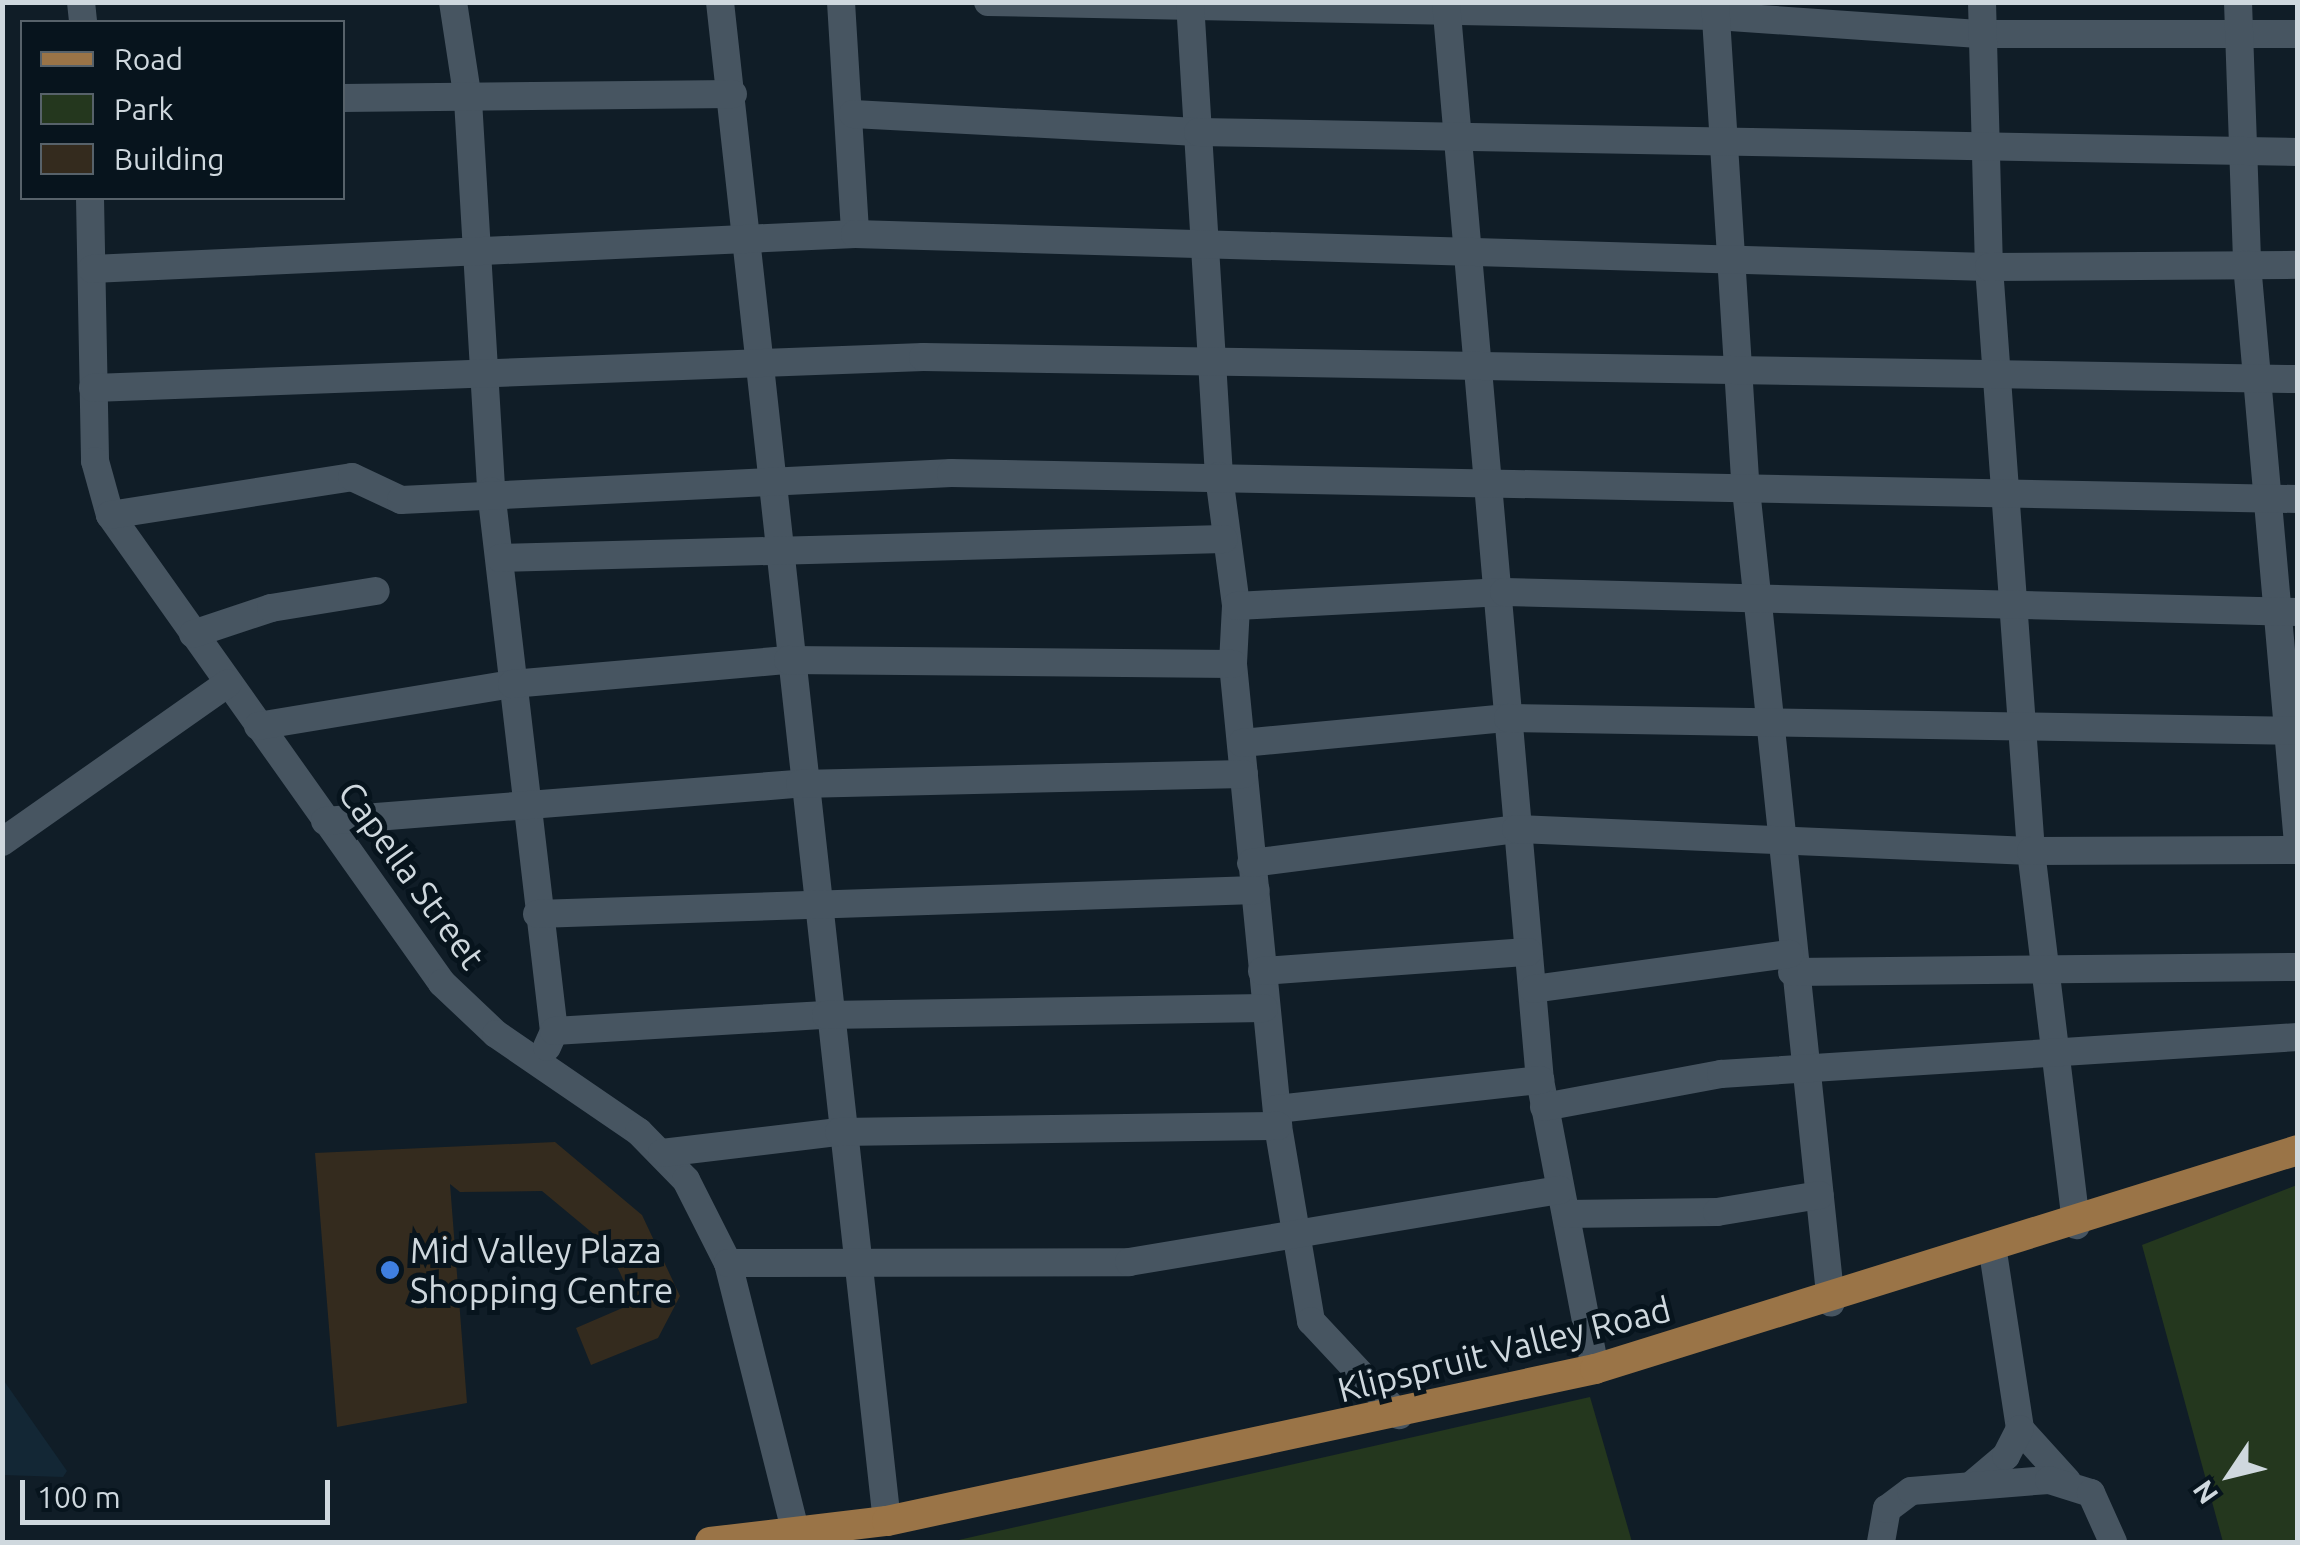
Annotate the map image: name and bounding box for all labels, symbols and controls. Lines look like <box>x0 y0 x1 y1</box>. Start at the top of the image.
legend <box>20 20 345 200</box>
text: Road <box>114 42 183 76</box>
text: Park <box>114 92 174 126</box>
text: Building <box>114 142 225 176</box>
street label: Capella Street <box>330 773 494 977</box>
place label: Mid Valley Plaza Shopping Centre <box>410 1229 673 1311</box>
marker: Mid Valley Plaza Shopping Centre <box>379 1259 401 1281</box>
street label: Klipspruit Valley Road <box>1333 1287 1675 1411</box>
north arrow <box>2180 1425 2280 1525</box>
scale bar <box>25 1460 335 1522</box>
text: N <box>2186 1475 2224 1510</box>
text: 100 m <box>37 1480 121 1514</box>

